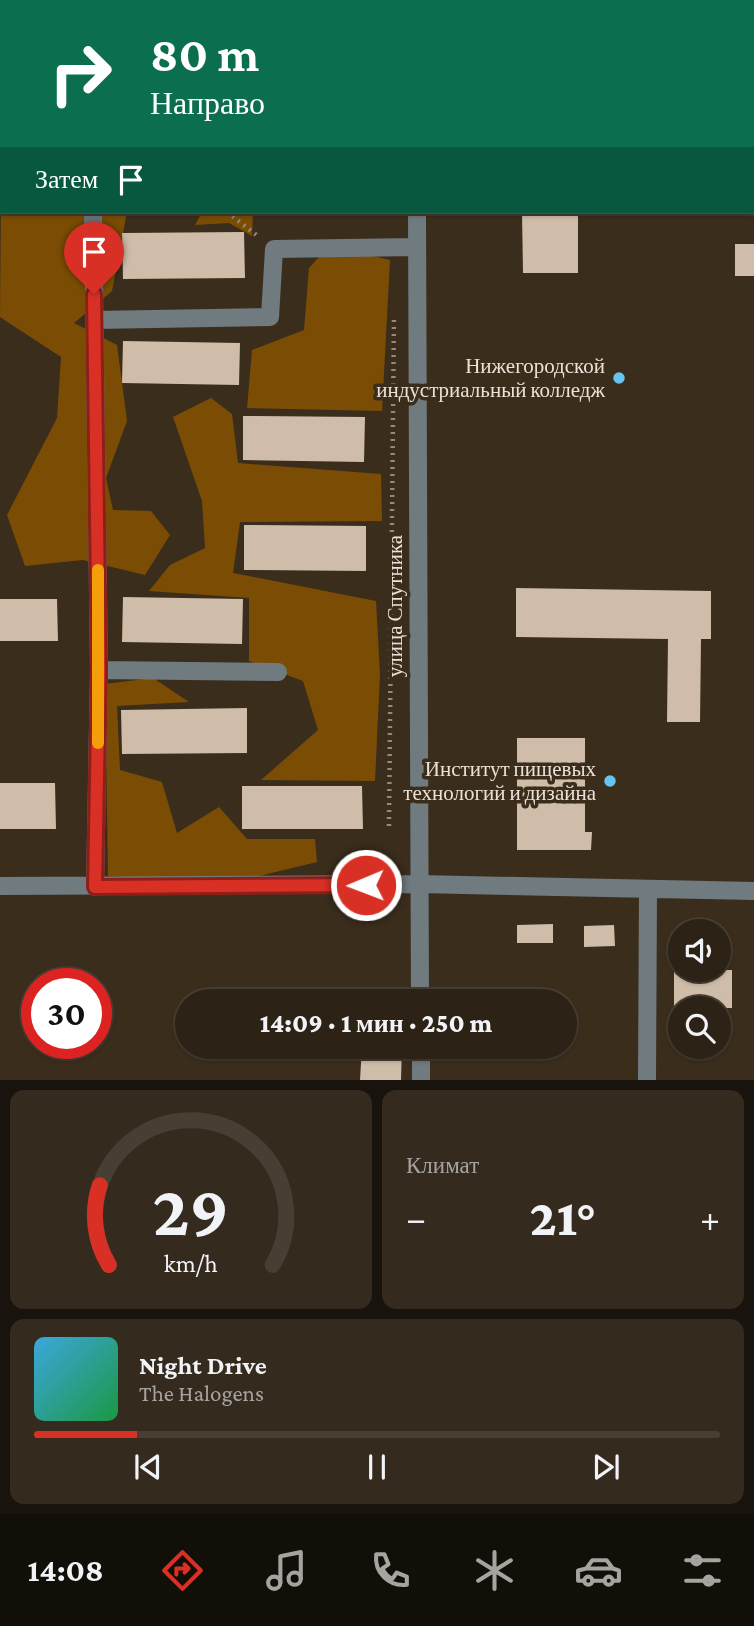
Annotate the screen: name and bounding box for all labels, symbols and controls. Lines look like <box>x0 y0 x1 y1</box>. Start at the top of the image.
text: 80 m <box>150 27 259 82</box>
icon: right <box>35 28 126 119</box>
text: Направо <box>150 85 265 121</box>
icon: arrive <box>112 161 150 199</box>
text: Затем <box>35 165 98 194</box>
pin <box>64 222 124 294</box>
icon: arrive <box>75 233 113 271</box>
place label: Нижегородской индустриальный колледж <box>376 354 605 402</box>
marker: Нижегородской индустриальный колледж <box>611 370 627 386</box>
street label: улица Спутника <box>383 534 407 677</box>
place label: Институт пищевых технологий и дизайна <box>403 757 597 805</box>
marker: Институт пищевых технологий и дизайна <box>602 773 618 789</box>
position arrow <box>329 848 403 922</box>
map controls <box>668 919 731 1059</box>
button: sound <box>668 919 731 982</box>
speed limit sign: 30 <box>21 968 112 1059</box>
button: search <box>668 996 731 1059</box>
text: 14:09 · 1 мин · 250 m <box>260 1009 492 1038</box>
text: Климат <box>406 1152 479 1178</box>
text: 29 <box>153 1171 229 1252</box>
text: 21° <box>530 1188 596 1246</box>
text: − <box>406 1197 426 1239</box>
text: + <box>700 1197 720 1239</box>
text: km/h <box>164 1250 218 1277</box>
text: Night Drive <box>139 1351 267 1380</box>
text: The Halogens <box>139 1380 264 1406</box>
icon: previous <box>129 1448 167 1486</box>
icon: pause <box>358 1448 396 1486</box>
icon: next <box>587 1448 625 1486</box>
icon: directions <box>158 1546 207 1595</box>
icon: music <box>262 1546 311 1595</box>
icon: phone <box>366 1546 415 1595</box>
icon: climate <box>470 1546 519 1595</box>
icon: car <box>574 1546 623 1595</box>
icon: filters <box>678 1546 727 1595</box>
text: 14:08 <box>27 1552 104 1588</box>

